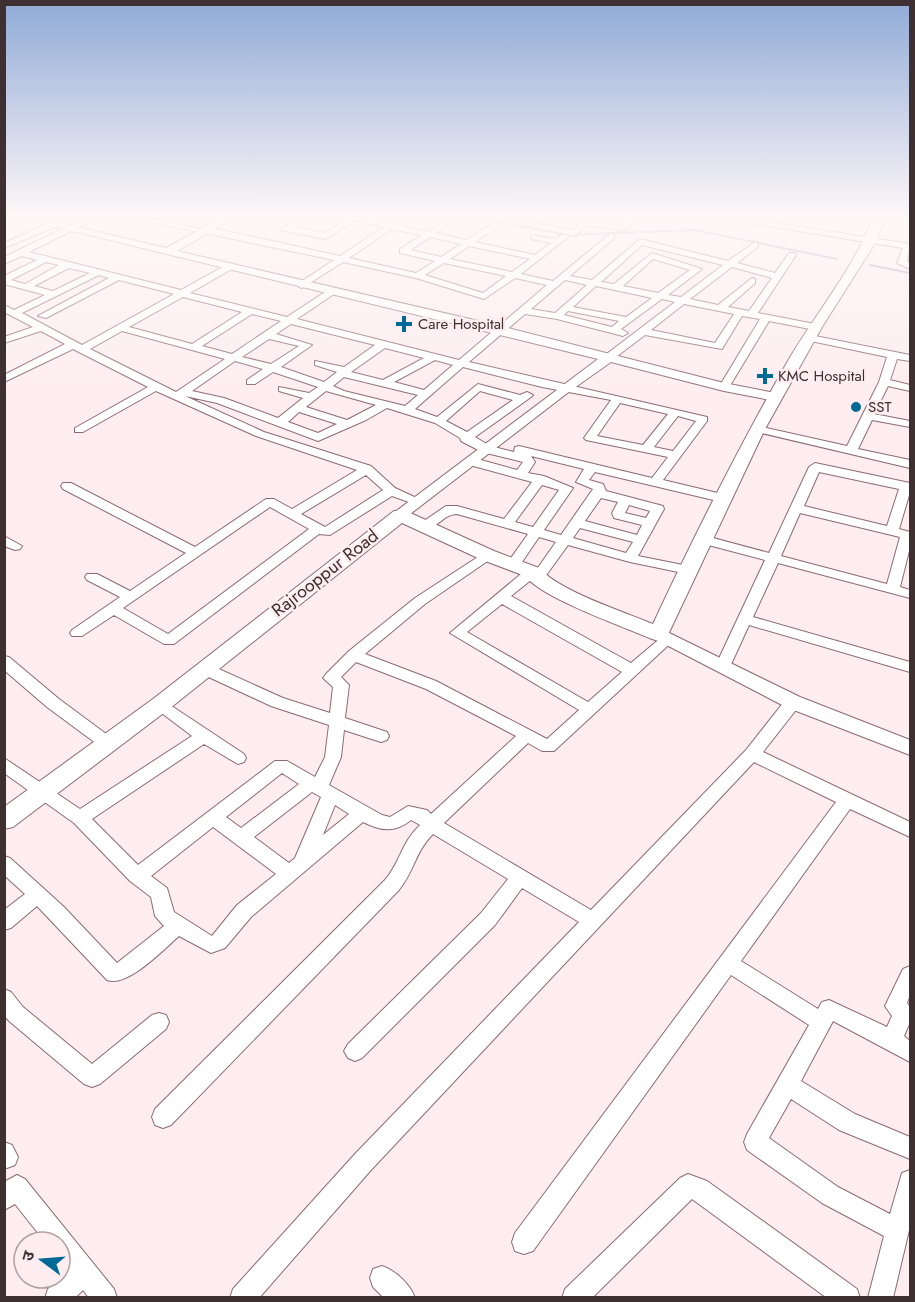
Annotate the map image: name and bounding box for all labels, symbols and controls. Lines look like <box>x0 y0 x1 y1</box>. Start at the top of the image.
place label: Care Hospital <box>418 313 504 335</box>
marker: Care Hospital <box>395 315 413 333</box>
place label: KMC Hospital <box>778 365 865 387</box>
marker: KMC Hospital <box>756 367 774 385</box>
place label: SST <box>868 396 891 418</box>
marker: SST <box>849 400 863 414</box>
street label: Rajrooppur Road <box>266 523 384 623</box>
north arrow <box>12 1230 72 1290</box>
text: उ <box>16 1248 41 1264</box>

